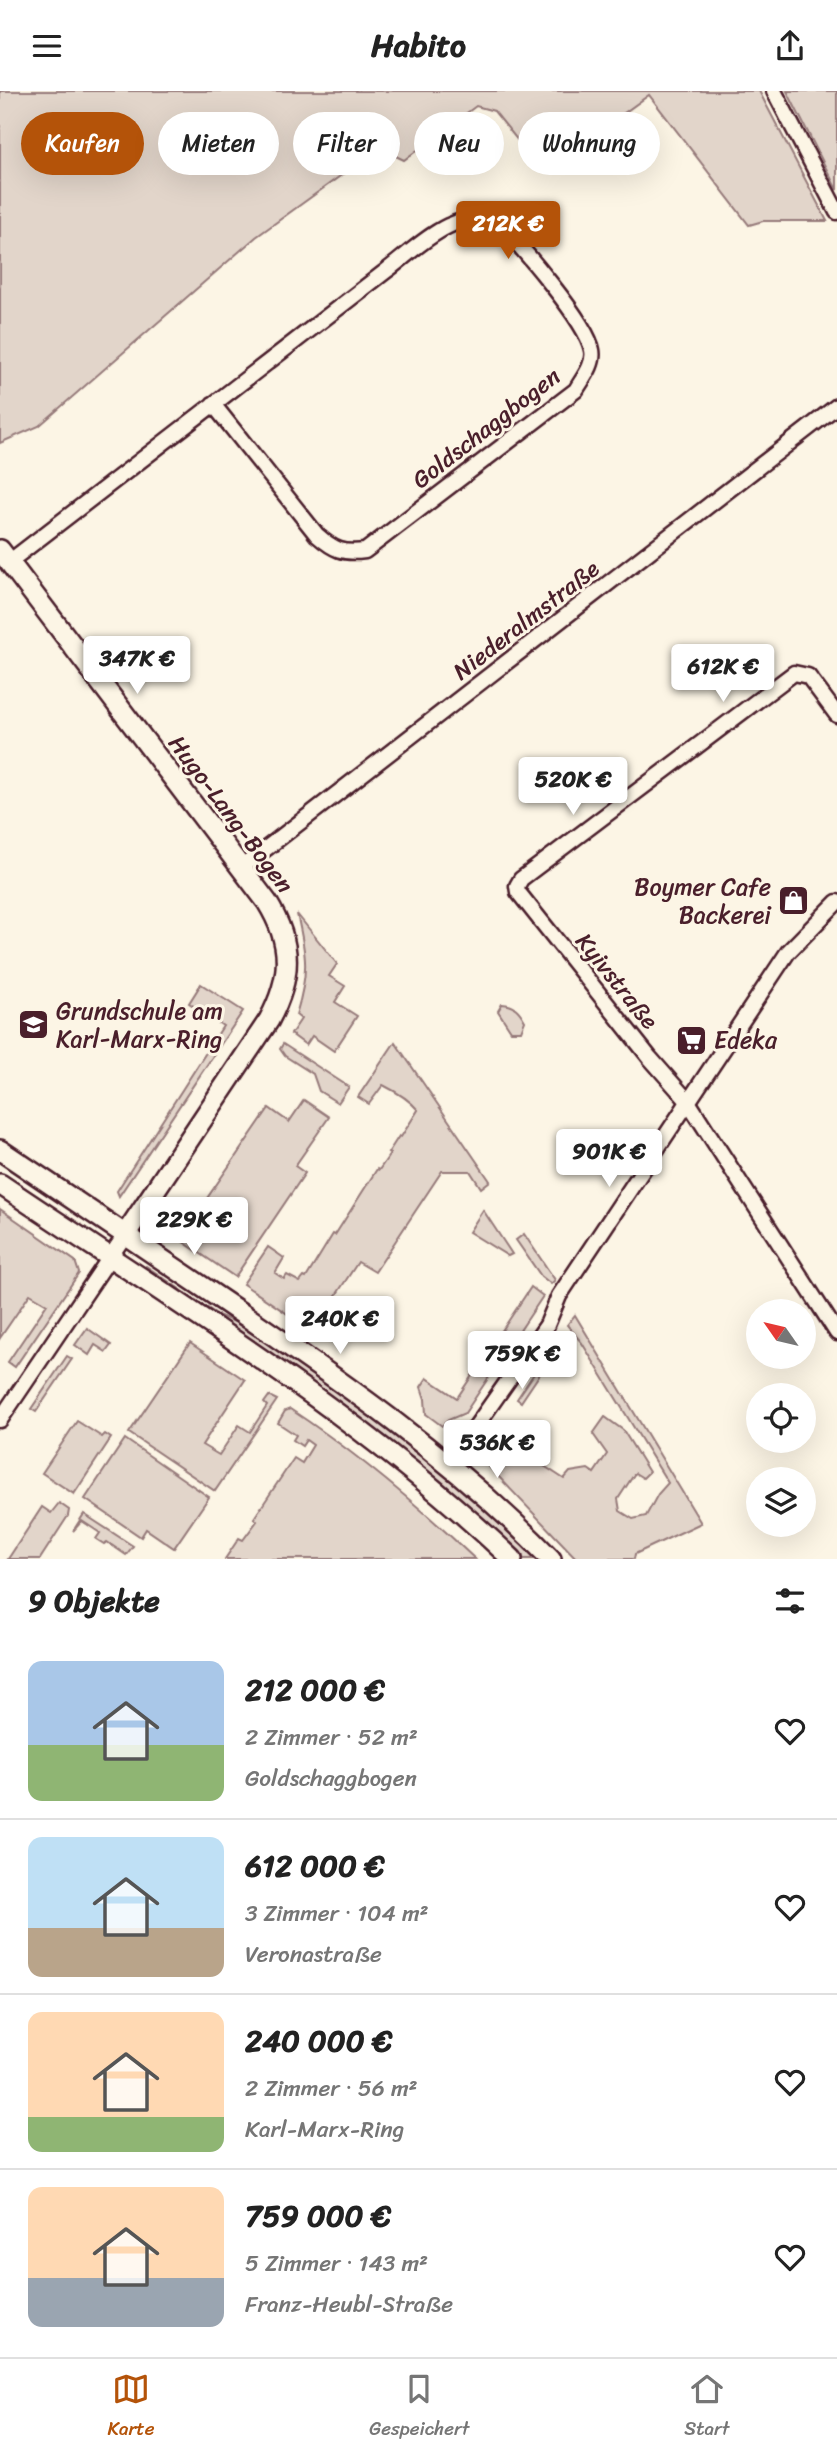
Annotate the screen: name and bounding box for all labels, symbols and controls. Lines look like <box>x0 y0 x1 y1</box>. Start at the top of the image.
text: Habito <box>371 17 466 74</box>
icon: menu <box>28 27 66 65</box>
icon: share <box>771 27 809 65</box>
chip: Kaufen <box>21 112 144 175</box>
chip: Mieten <box>158 112 279 175</box>
chip: Filter <box>293 112 400 175</box>
chip: Neu <box>414 112 504 175</box>
chip: Wohnung <box>518 112 660 175</box>
pin: 212K € <box>451 201 565 261</box>
text: 212K € <box>472 203 544 244</box>
street label: Goldschaggbogen <box>402 356 570 500</box>
street label: Niederalmstraße <box>443 548 609 691</box>
pin: 347K € <box>80 637 194 696</box>
text: 347K € <box>99 638 175 679</box>
pin: 612K € <box>666 645 780 704</box>
text: 612K € <box>687 646 759 687</box>
street label: Hugo-Lang-Bogen <box>157 726 305 902</box>
pin: 520K € <box>516 757 630 817</box>
text: 520K € <box>534 759 612 800</box>
place label: Boymer Cafe Backerei <box>634 866 772 936</box>
shop icon: Boymer Cafe Backerei <box>777 884 811 918</box>
street label: Kyivstraße <box>564 923 670 1039</box>
place label: Grundschule am Karl-Marx-Ring <box>56 990 223 1060</box>
school or university icon: Grundschule am Karl-Marx-Ring <box>16 1008 50 1042</box>
place label: Edeka <box>714 1019 778 1061</box>
supermarket icon: Edeka <box>674 1023 708 1057</box>
pin: 901K € <box>552 1129 666 1189</box>
text: 901K € <box>572 1131 646 1172</box>
pin: 229K € <box>137 1197 251 1257</box>
text: 229K € <box>156 1199 232 1240</box>
pin: 240K € <box>283 1297 397 1356</box>
text: 240K € <box>301 1298 379 1339</box>
north arrow <box>746 1299 816 1369</box>
map controls <box>746 1299 816 1537</box>
pin: 759K € <box>465 1331 579 1391</box>
text: 759K € <box>484 1333 560 1374</box>
button: locate <box>746 1383 816 1453</box>
pin: 536K € <box>440 1421 554 1480</box>
text: 536K € <box>460 1422 534 1463</box>
button: layers <box>746 1467 816 1537</box>
text: 9 Objekte <box>28 1574 160 1628</box>
icon: filters <box>771 1582 809 1620</box>
text: 212 000 € <box>245 1663 385 1717</box>
icon: home <box>84 1689 168 1773</box>
icon: heart <box>771 1712 809 1750</box>
text: 2 Zimmer · 52 m² <box>245 1717 418 1758</box>
text: Goldschaggbogen <box>245 1758 417 1799</box>
text: 612 000 € <box>245 1839 385 1893</box>
icon: home <box>84 1865 168 1949</box>
icon: heart <box>771 1888 809 1926</box>
text: 3 Zimmer · 104 m² <box>245 1893 429 1934</box>
text: Veronastraße <box>245 1934 382 1975</box>
text: 240 000 € <box>245 2014 392 2068</box>
icon: home <box>84 2040 168 2124</box>
icon: heart <box>771 2063 809 2101</box>
text: 2 Zimmer · 56 m² <box>245 2068 418 2109</box>
text: Karl-Marx-Ring <box>245 2109 404 2150</box>
text: 759 000 € <box>245 2189 391 2243</box>
icon: home <box>84 2215 168 2299</box>
icon: heart <box>771 2238 809 2276</box>
text: 5 Zimmer · 143 m² <box>245 2243 428 2284</box>
text: Franz-Heubl-Straße <box>245 2284 453 2325</box>
tab: Karte <box>107 2370 154 2445</box>
tab: Gespeichert <box>369 2370 469 2445</box>
tab: Start <box>684 2370 730 2445</box>

